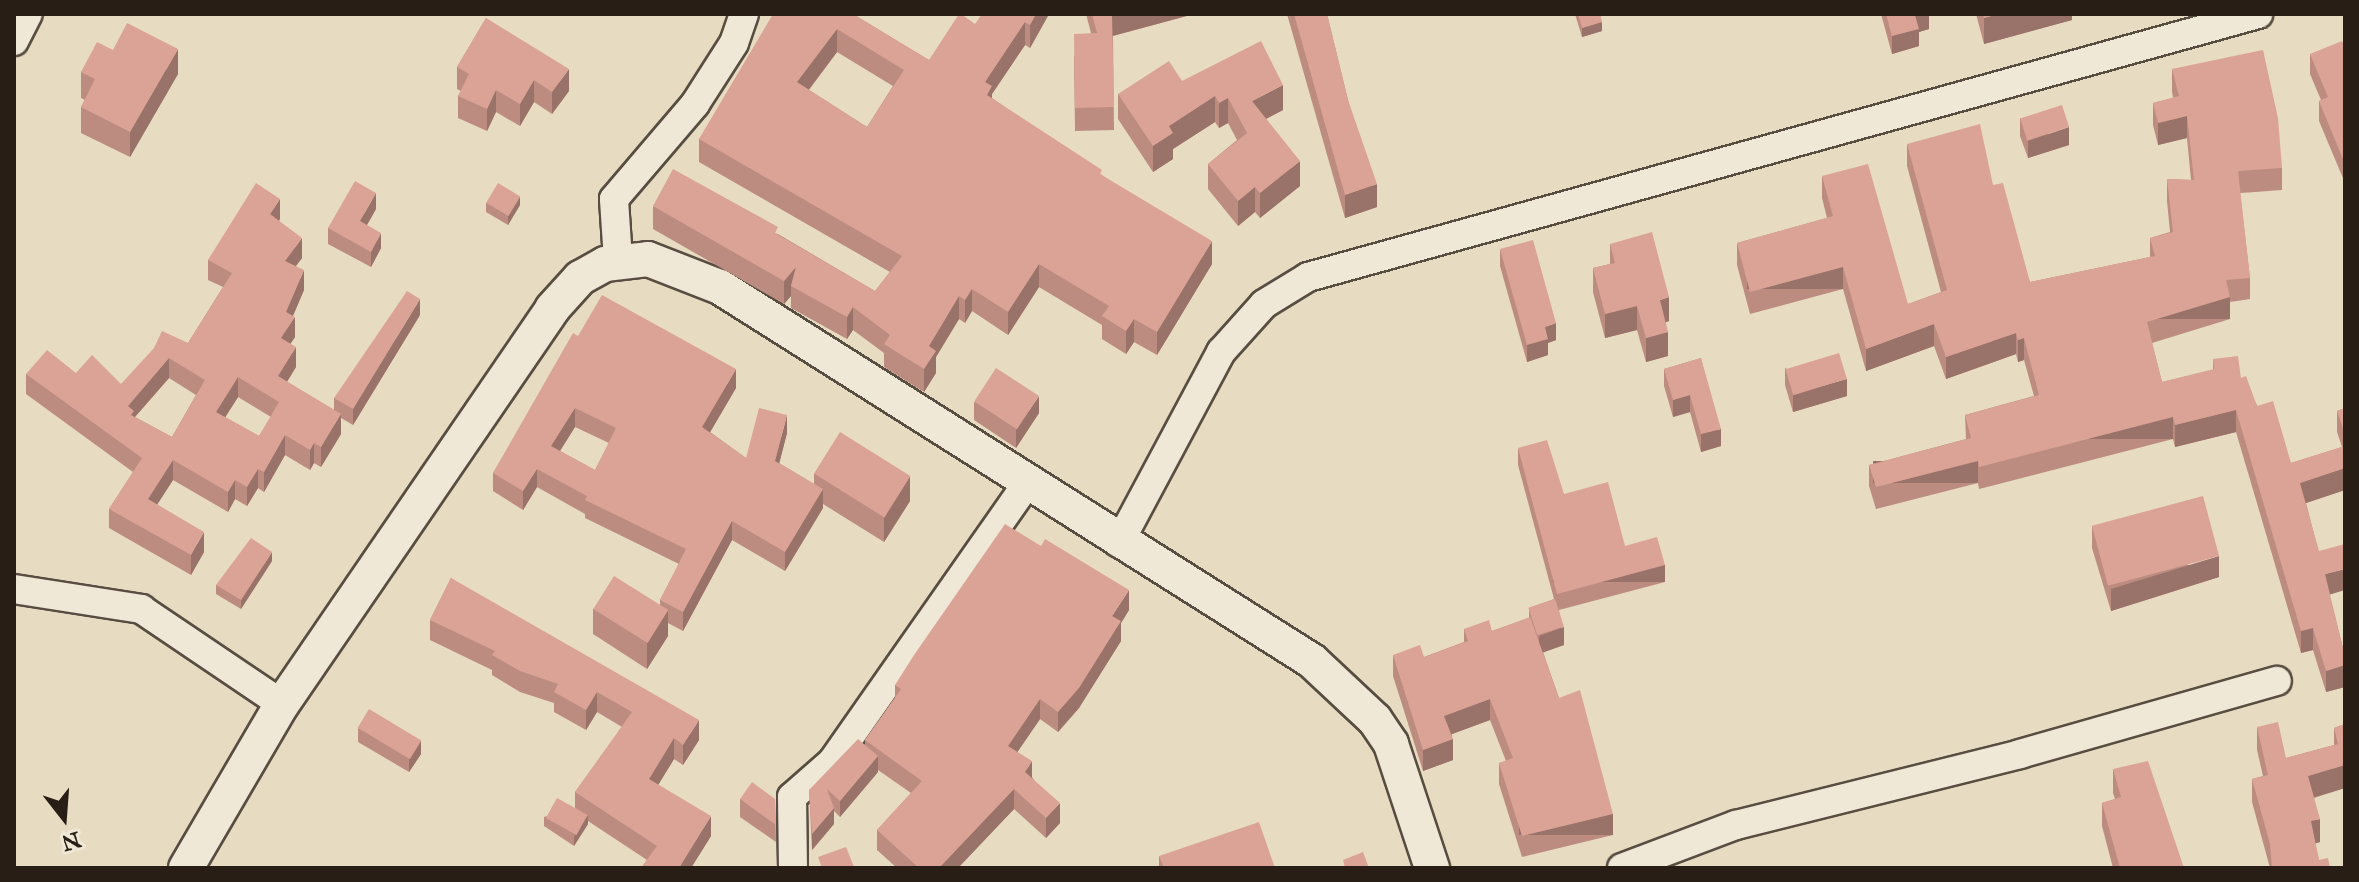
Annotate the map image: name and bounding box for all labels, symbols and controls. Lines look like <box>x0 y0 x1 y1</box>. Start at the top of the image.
north arrow <box>24 778 104 858</box>
text: N <box>58 826 84 857</box>

